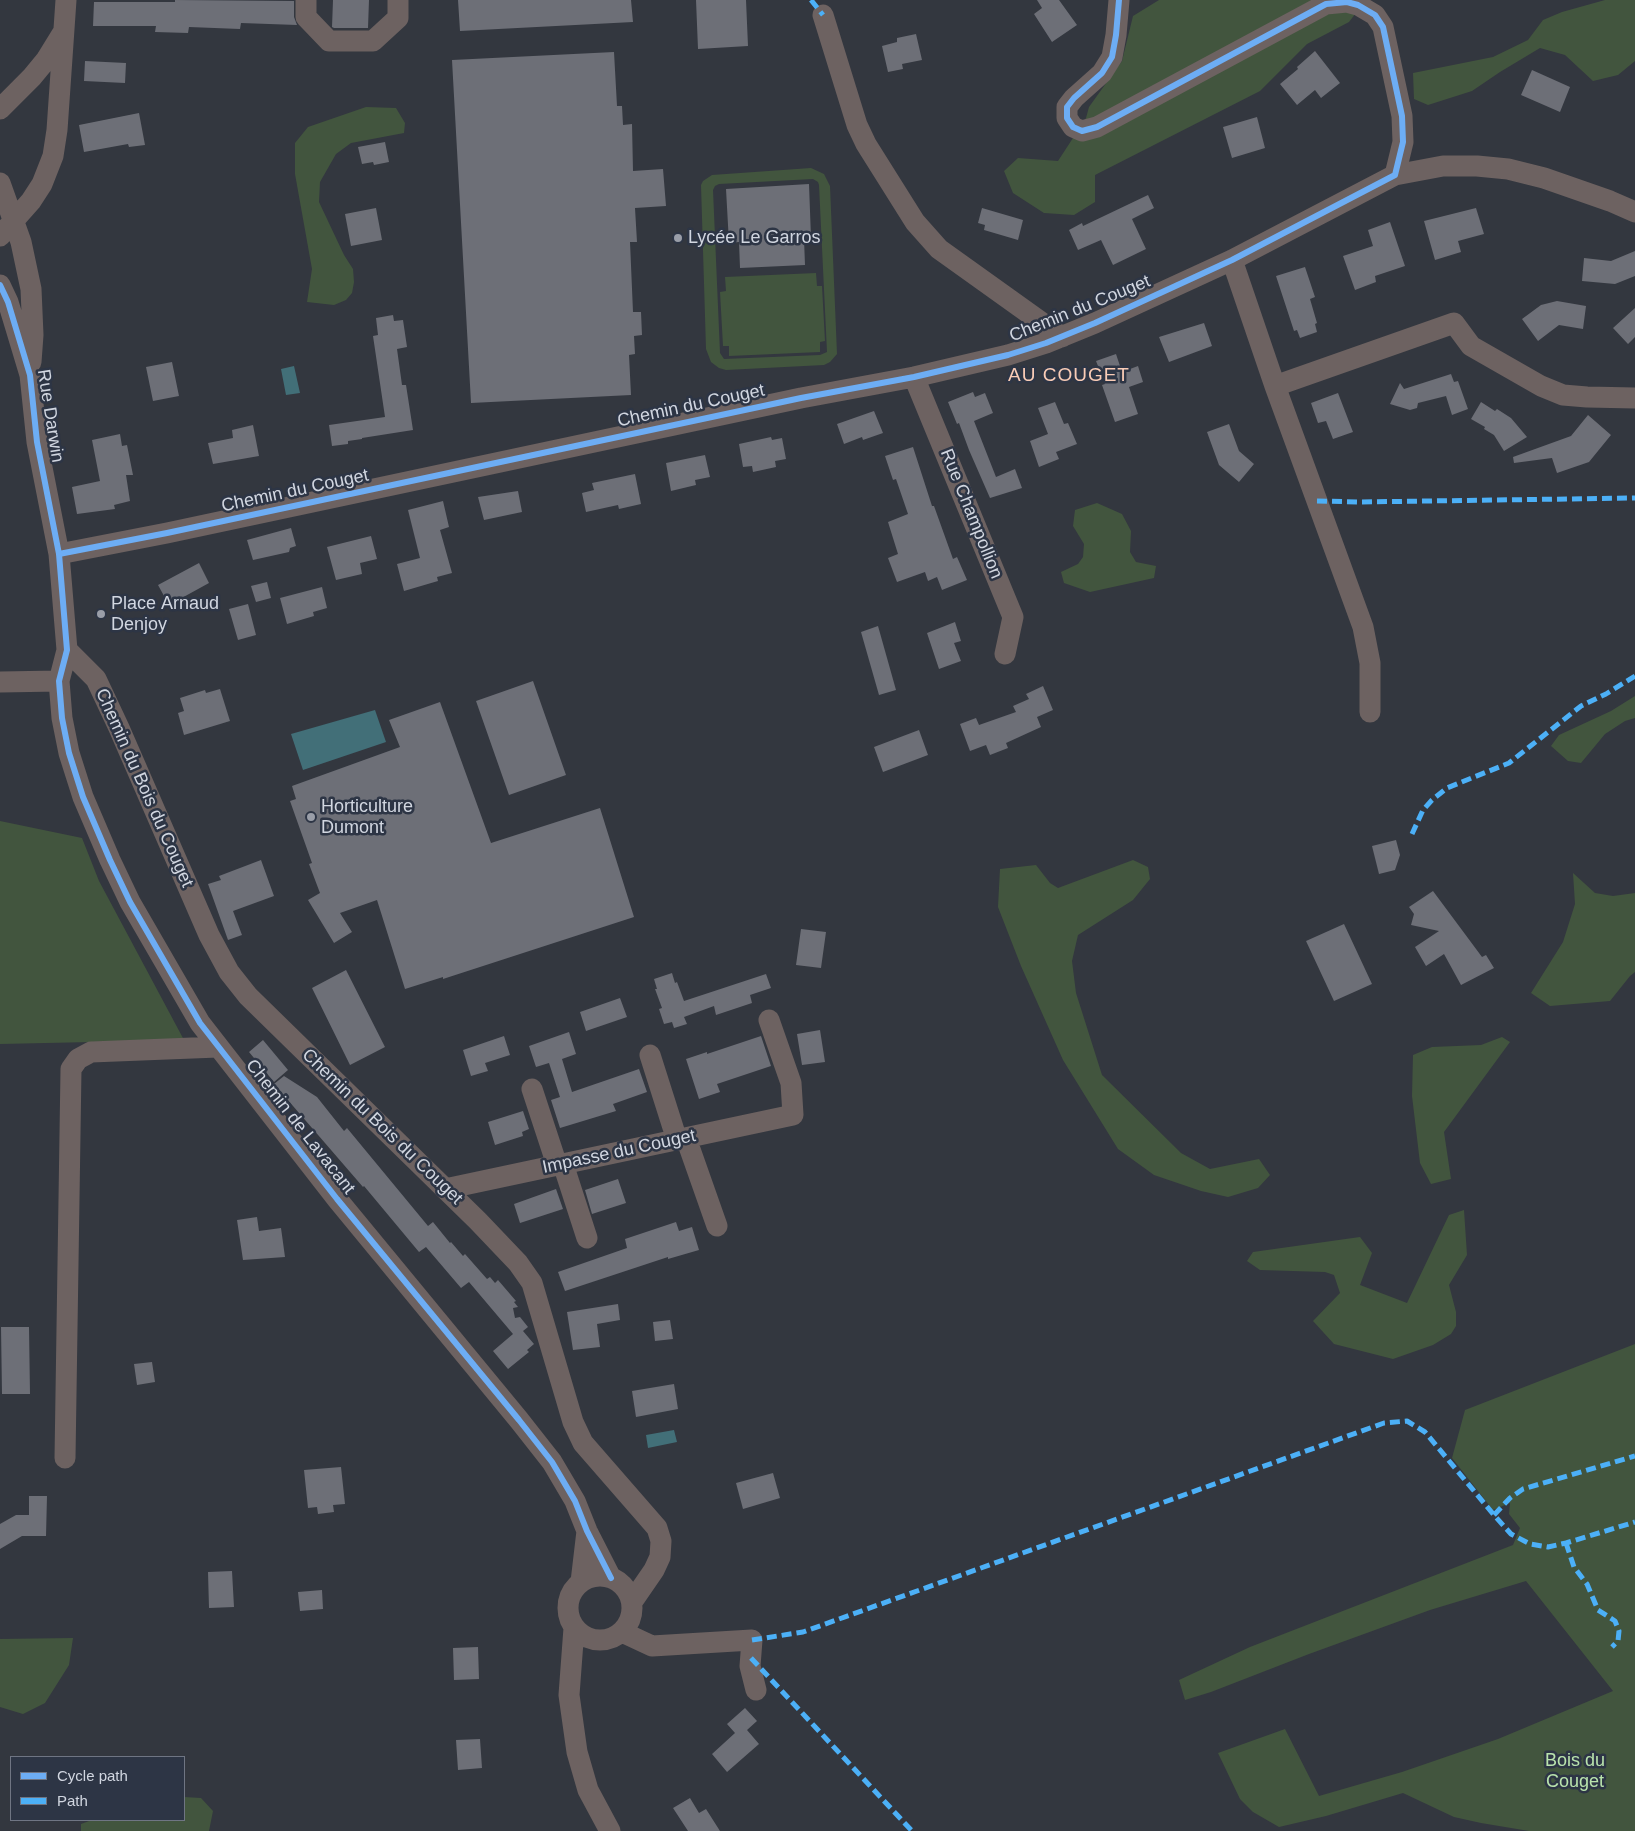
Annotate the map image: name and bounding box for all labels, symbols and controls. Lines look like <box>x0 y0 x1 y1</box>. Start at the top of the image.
place label: Lycée Le Garros <box>688 227 820 249</box>
marker: Lycée Le Garros <box>672 232 684 244</box>
street label: Chemin du Couget <box>1006 271 1154 347</box>
district label: AU COUGET <box>1007 365 1131 387</box>
street label: Rue Darwin <box>32 368 68 464</box>
street label: Chemin du Couget <box>615 380 767 432</box>
street label: Rue Champollion <box>935 446 1007 582</box>
street label: Chemin du Couget <box>219 465 371 517</box>
place label: Place Arnaud Denjoy <box>111 593 219 636</box>
marker: Place Arnaud Denjoy <box>95 608 107 620</box>
street label: Chemin du Bois du Couget <box>90 685 198 891</box>
place label: Horticulture Dumont <box>321 796 413 839</box>
marker: Horticulture Dumont <box>305 811 317 823</box>
street label: Chemin du Bois du Couget <box>297 1045 467 1209</box>
street label: Chemin de Lavacant <box>241 1055 359 1199</box>
street label: Impasse du Couget <box>540 1125 698 1179</box>
park label: Bois du Couget <box>1545 1750 1605 1792</box>
legend <box>10 1756 185 1821</box>
text: Cycle path <box>57 1767 128 1784</box>
text: Path <box>57 1792 88 1809</box>

